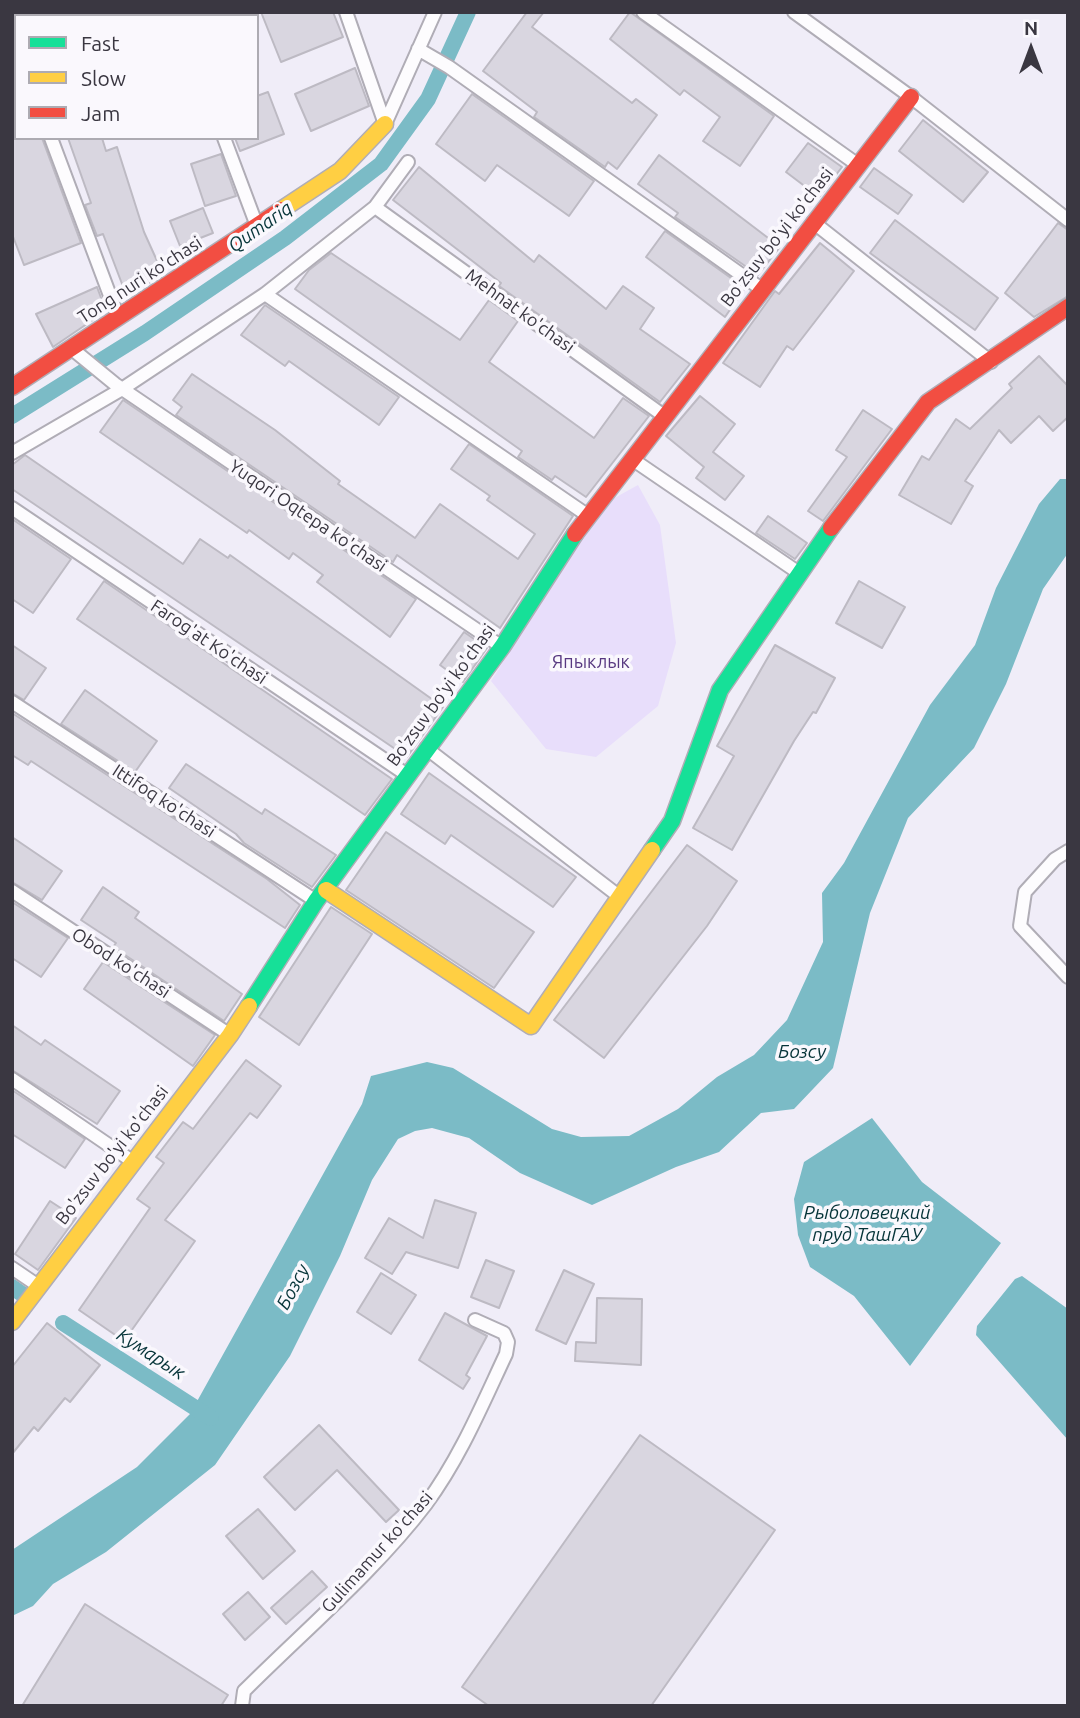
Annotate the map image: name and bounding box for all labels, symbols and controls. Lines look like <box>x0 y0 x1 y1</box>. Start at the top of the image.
legend <box>14 14 259 140</box>
north arrow <box>996 14 1066 84</box>
text: N <box>1024 17 1038 39</box>
text: Fast <box>81 31 119 55</box>
text: Slow <box>81 66 126 90</box>
text: Jam <box>81 101 120 125</box>
street label: Bo'zsuv bo'yi ko'chasi <box>716 163 838 311</box>
water label: Qumariq <box>223 197 297 257</box>
street label: Tong nuri ko'chasi <box>74 232 206 328</box>
street label: Mehnat ko'chasi <box>461 264 579 358</box>
street label: Yuqori Oqtepa ko'chasi <box>225 455 391 577</box>
street label: Farog'at Ko'chasi <box>147 595 271 689</box>
street label: Bo'zsuv bo'yi ko'chasi <box>382 620 500 770</box>
park label: Япыклык <box>552 651 630 673</box>
street label: Ittifoq ko'chasi <box>108 760 220 842</box>
street label: Obod ko'chasi <box>68 923 174 1003</box>
water label: Бозсу <box>778 1041 826 1063</box>
street label: Bo'zsuv bo'yi ko'chasi <box>51 1081 173 1229</box>
water label: Рыболовецкий пруд ТашГАУ <box>804 1202 930 1246</box>
water label: Бозсу <box>272 1261 314 1313</box>
water label: Кумарык <box>112 1323 190 1385</box>
street label: Gulimamur ko'chasi <box>317 1487 437 1617</box>

